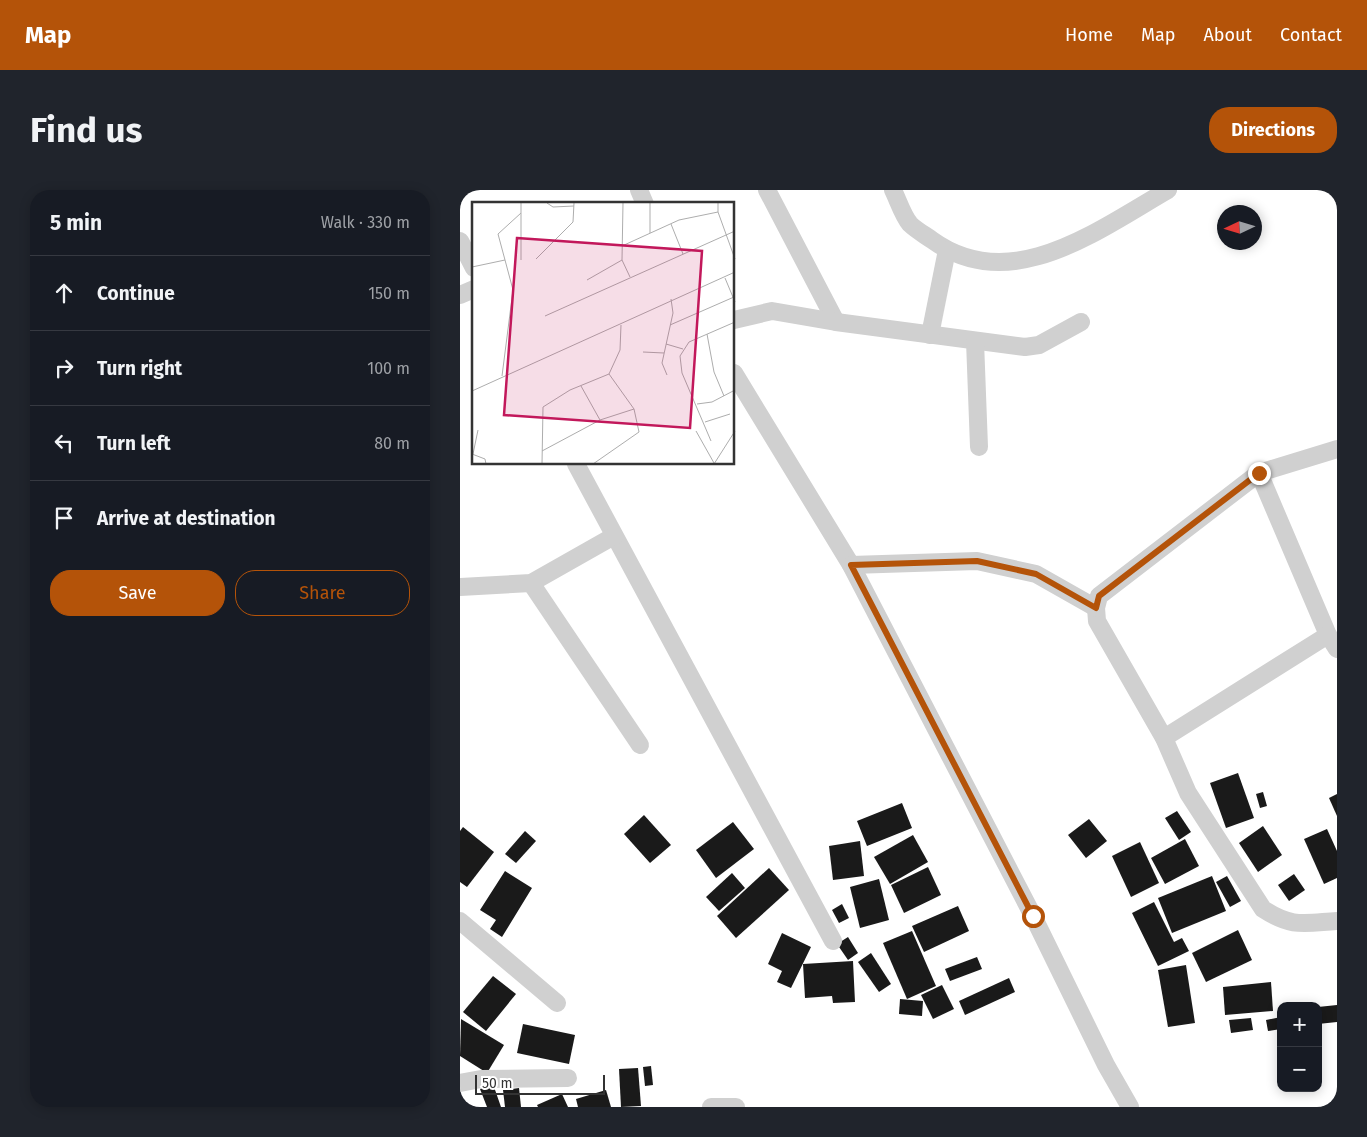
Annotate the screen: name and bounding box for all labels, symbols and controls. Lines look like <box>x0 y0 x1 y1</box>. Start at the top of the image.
text: Map <box>25 21 71 49</box>
text: Home <box>1065 24 1113 46</box>
text: Map <box>1141 24 1175 46</box>
text: About <box>1203 24 1252 46</box>
text: Contact <box>1280 24 1342 46</box>
button: Directions <box>1209 107 1337 153</box>
text: Find us <box>30 109 142 151</box>
inset map <box>472 202 735 465</box>
north arrow <box>1217 205 1262 250</box>
text: 5 min <box>50 210 102 236</box>
text: Walk · 330 m <box>321 213 410 232</box>
icon: ahead <box>50 279 78 307</box>
text: Continue <box>97 282 175 305</box>
text: 150 m <box>368 284 410 303</box>
icon: right <box>50 354 78 382</box>
text: Turn right <box>97 357 182 380</box>
text: 100 m <box>367 359 410 378</box>
icon: left <box>50 429 78 457</box>
text: Turn left <box>97 432 171 455</box>
text: 80 m <box>374 434 410 453</box>
route end <box>1248 462 1271 485</box>
icon: arrive <box>50 504 78 532</box>
text: Arrive at destination <box>97 507 276 530</box>
button: Save <box>50 570 225 616</box>
button: Share <box>235 570 410 616</box>
route start <box>1022 905 1045 928</box>
map controls <box>1277 1002 1322 1092</box>
button: + <box>1277 1002 1322 1047</box>
button: − <box>1277 1047 1322 1092</box>
scale bar <box>475 1072 605 1095</box>
text: 50 m <box>482 1075 513 1092</box>

